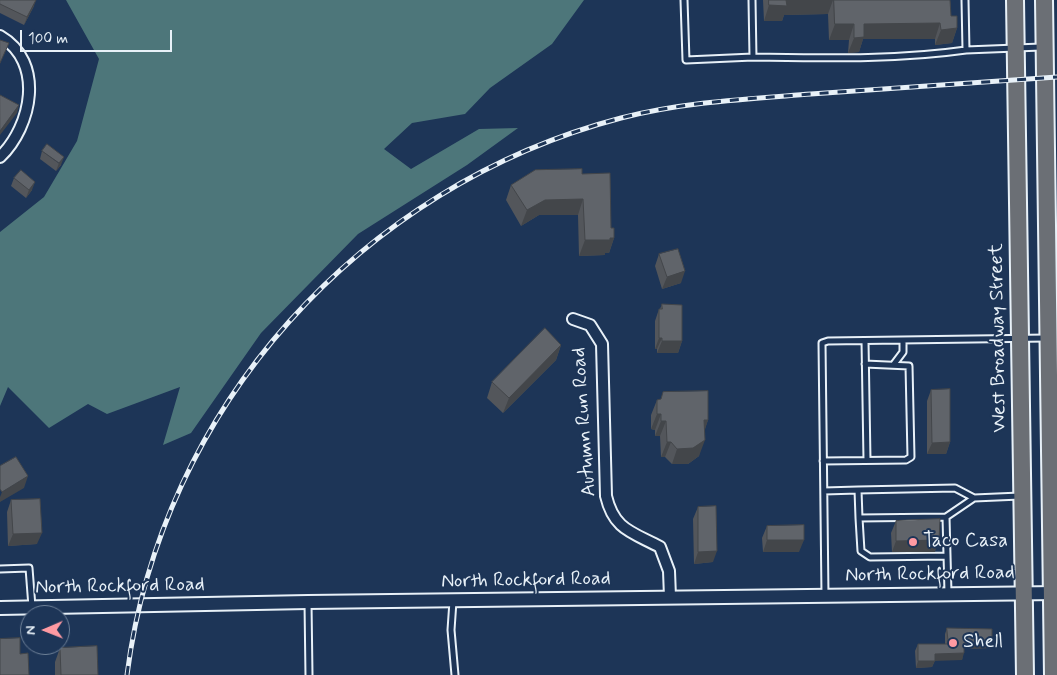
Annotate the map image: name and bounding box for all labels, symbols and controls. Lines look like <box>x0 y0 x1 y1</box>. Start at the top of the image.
scale bar <box>22 20 175 52</box>
text: 100 m <box>28 29 68 49</box>
street label: West Broadway Street <box>985 243 1013 433</box>
street label: Autumn Run Road <box>568 347 602 497</box>
place label: Taco Casa <box>923 530 1008 554</box>
marker: Taco Casa <box>907 536 919 548</box>
street label: North Rockford Road <box>845 562 1015 588</box>
street label: North Rockford Road <box>441 568 611 594</box>
street label: North Rockford Road <box>35 574 205 600</box>
north arrow <box>20 605 70 655</box>
text: N <box>22 625 40 635</box>
place label: Shell <box>963 631 1003 655</box>
marker: Shell <box>947 637 959 649</box>

